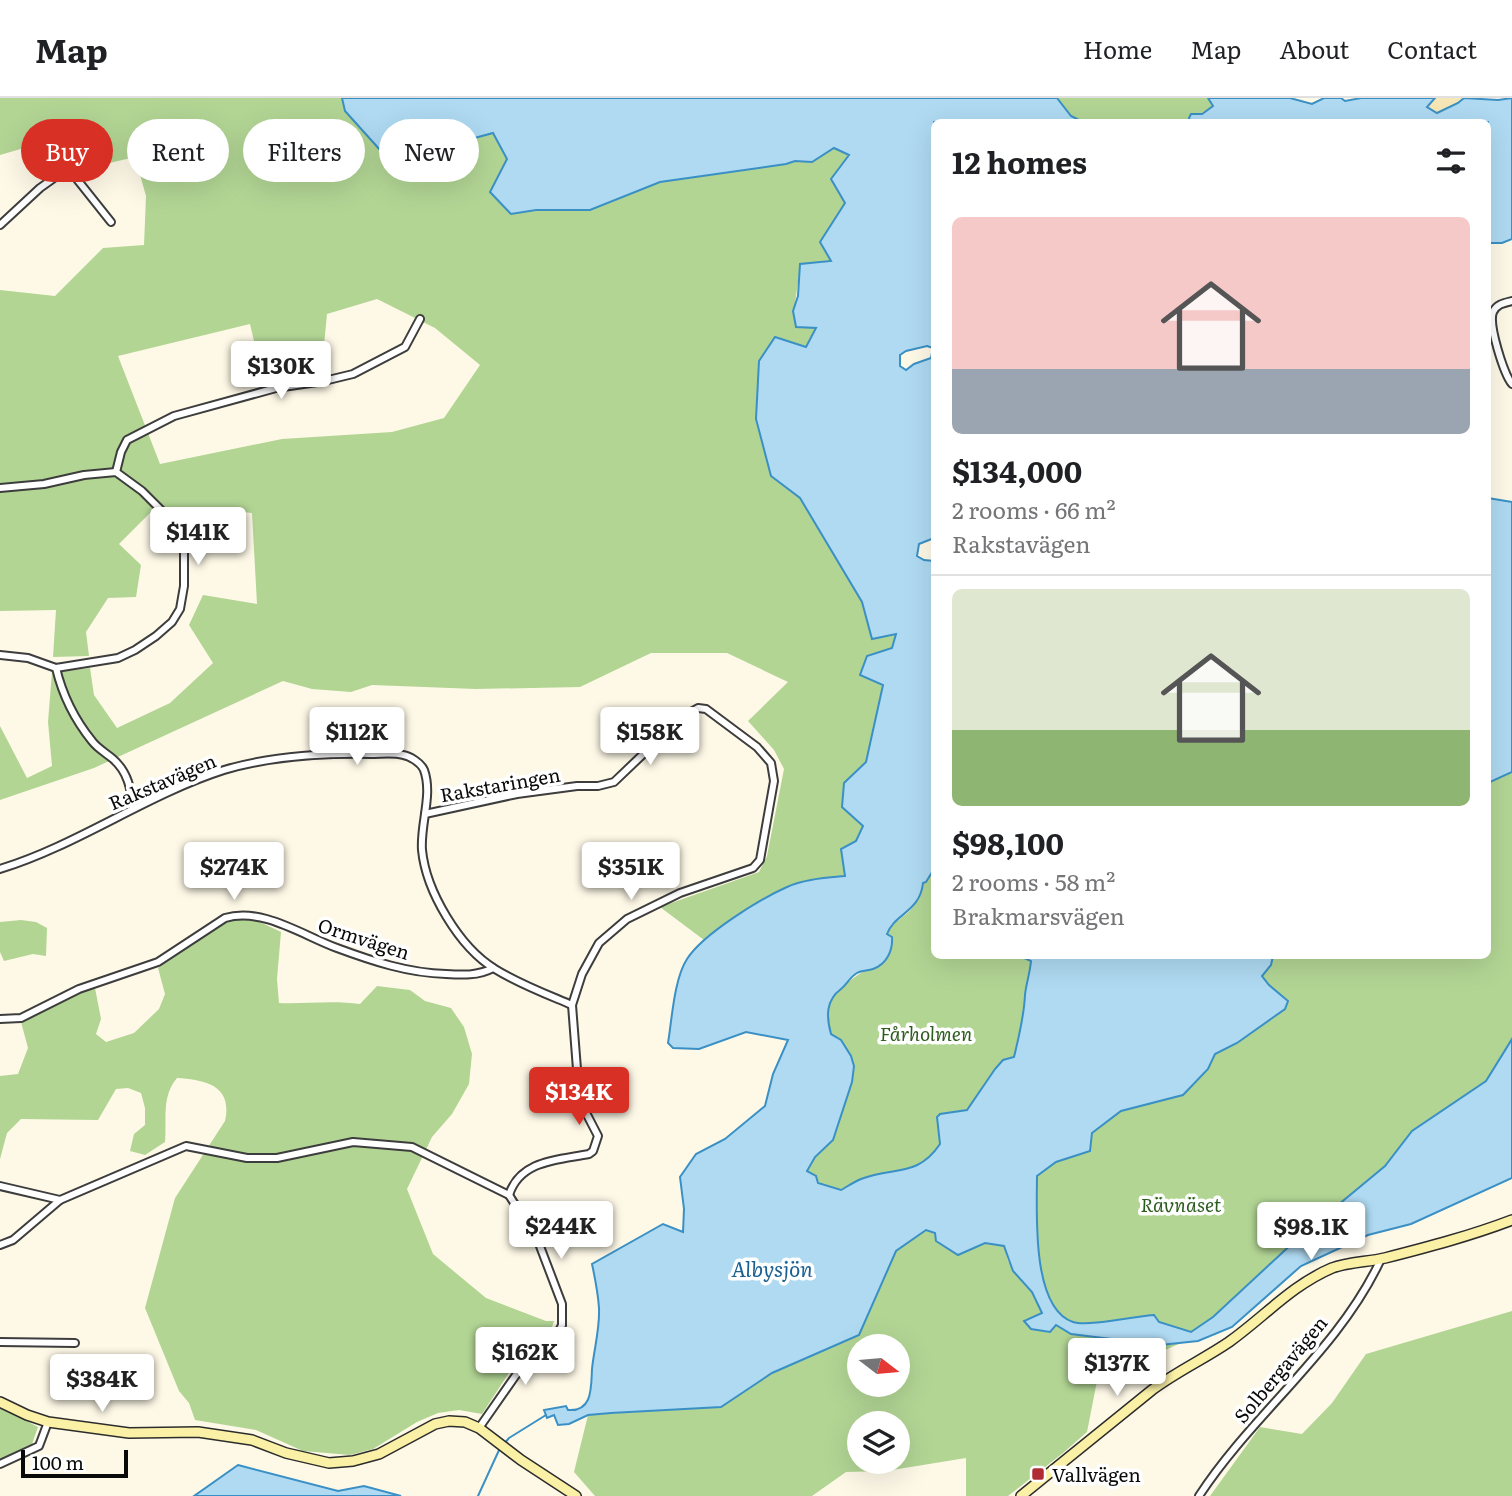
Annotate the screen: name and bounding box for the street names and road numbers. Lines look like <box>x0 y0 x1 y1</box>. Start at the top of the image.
street label: Rakstavägen <box>104 746 220 816</box>
street label: Rakstaringen <box>438 760 562 808</box>
street label: Ormvägen <box>315 910 413 966</box>
street label: Solbergavägen <box>1227 1309 1333 1429</box>

